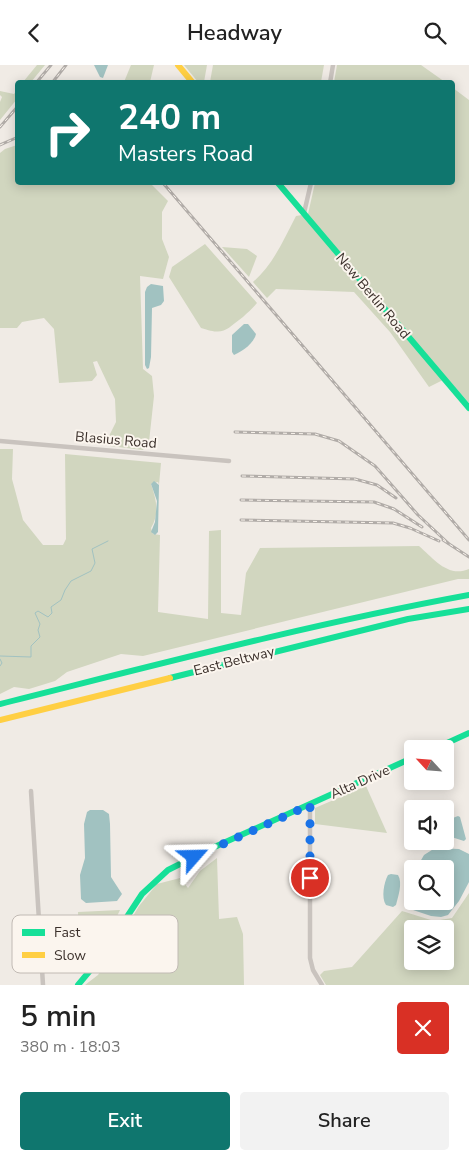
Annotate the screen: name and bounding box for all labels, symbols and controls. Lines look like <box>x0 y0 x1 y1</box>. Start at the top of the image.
text: Headway <box>187 18 282 48</box>
icon: back <box>20 19 48 47</box>
icon: search <box>421 19 449 47</box>
text: 240 m <box>118 94 221 141</box>
icon: right <box>35 100 100 165</box>
text: Masters Road <box>118 139 253 169</box>
street label: New Berlin Road <box>331 249 415 343</box>
street label: Blasius Road <box>74 427 158 453</box>
street label: East Beltway <box>192 642 277 680</box>
north arrow <box>404 740 454 790</box>
map controls <box>404 740 454 970</box>
street label: Alta Drive <box>327 760 393 804</box>
button: sound <box>404 800 454 850</box>
position arrow <box>167 830 219 882</box>
pin <box>289 857 331 899</box>
button: search <box>404 860 454 910</box>
icon: arrive <box>296 864 324 892</box>
legend <box>12 915 178 973</box>
button: layers <box>404 920 454 970</box>
text: Fast <box>54 923 80 942</box>
text: Slow <box>54 946 86 965</box>
text: 5 min <box>20 996 96 1037</box>
button: close <box>397 1002 449 1054</box>
text: 380 m · 18:03 <box>20 1036 121 1058</box>
button: Exit <box>20 1092 230 1150</box>
button: Share <box>240 1092 449 1150</box>

